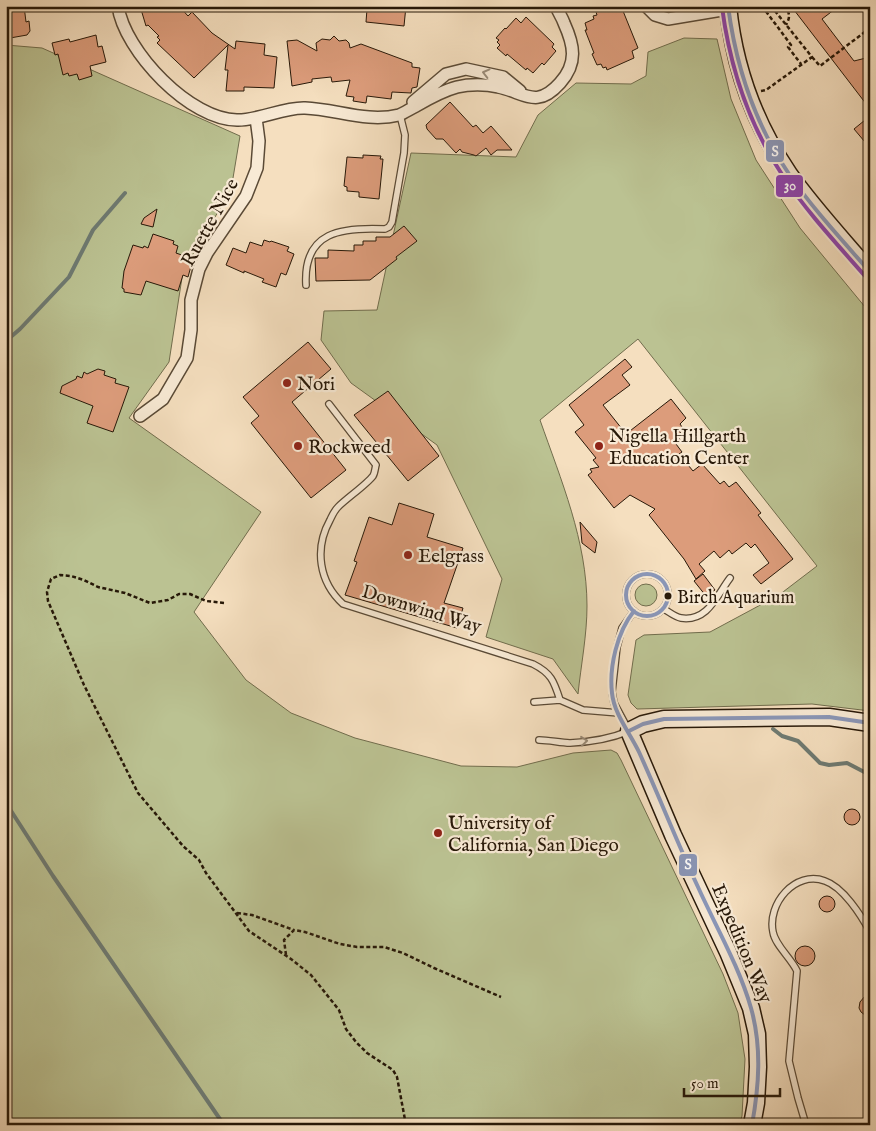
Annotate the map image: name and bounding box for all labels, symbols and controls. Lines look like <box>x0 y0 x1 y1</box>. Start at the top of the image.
one-way arrow <box>481 68 490 79</box>
line badge: S <box>765 139 785 163</box>
text: S <box>771 143 779 161</box>
street label: Ruette Nice <box>177 174 245 271</box>
line badge: 30 <box>775 174 804 198</box>
text: 30 <box>784 177 796 195</box>
place label: Nori <box>297 373 335 397</box>
marker: Nori <box>281 377 293 389</box>
place label: Nigella Hillgarth Education Center <box>609 425 749 471</box>
place label: Rockweed <box>308 436 392 460</box>
marker: Rockweed <box>292 440 304 452</box>
marker: Nigella Hillgarth Education Center <box>593 440 605 452</box>
place label: Eelgrass <box>418 545 484 569</box>
marker: Eelgrass <box>402 549 414 561</box>
street label: Downwind Way <box>359 580 485 640</box>
place label: Birch Aquarium <box>677 587 794 610</box>
marker: Birch Aquarium <box>663 591 673 601</box>
one-way arrow <box>581 736 589 747</box>
place label: University of California, San Diego <box>448 812 619 858</box>
marker: University of California, San Diego <box>432 827 444 839</box>
line badge: S <box>678 853 698 877</box>
text: S <box>684 856 692 874</box>
street label: Expedition Way <box>705 881 777 1007</box>
scale bar <box>684 1066 780 1098</box>
text: 50 m <box>691 1074 719 1093</box>

